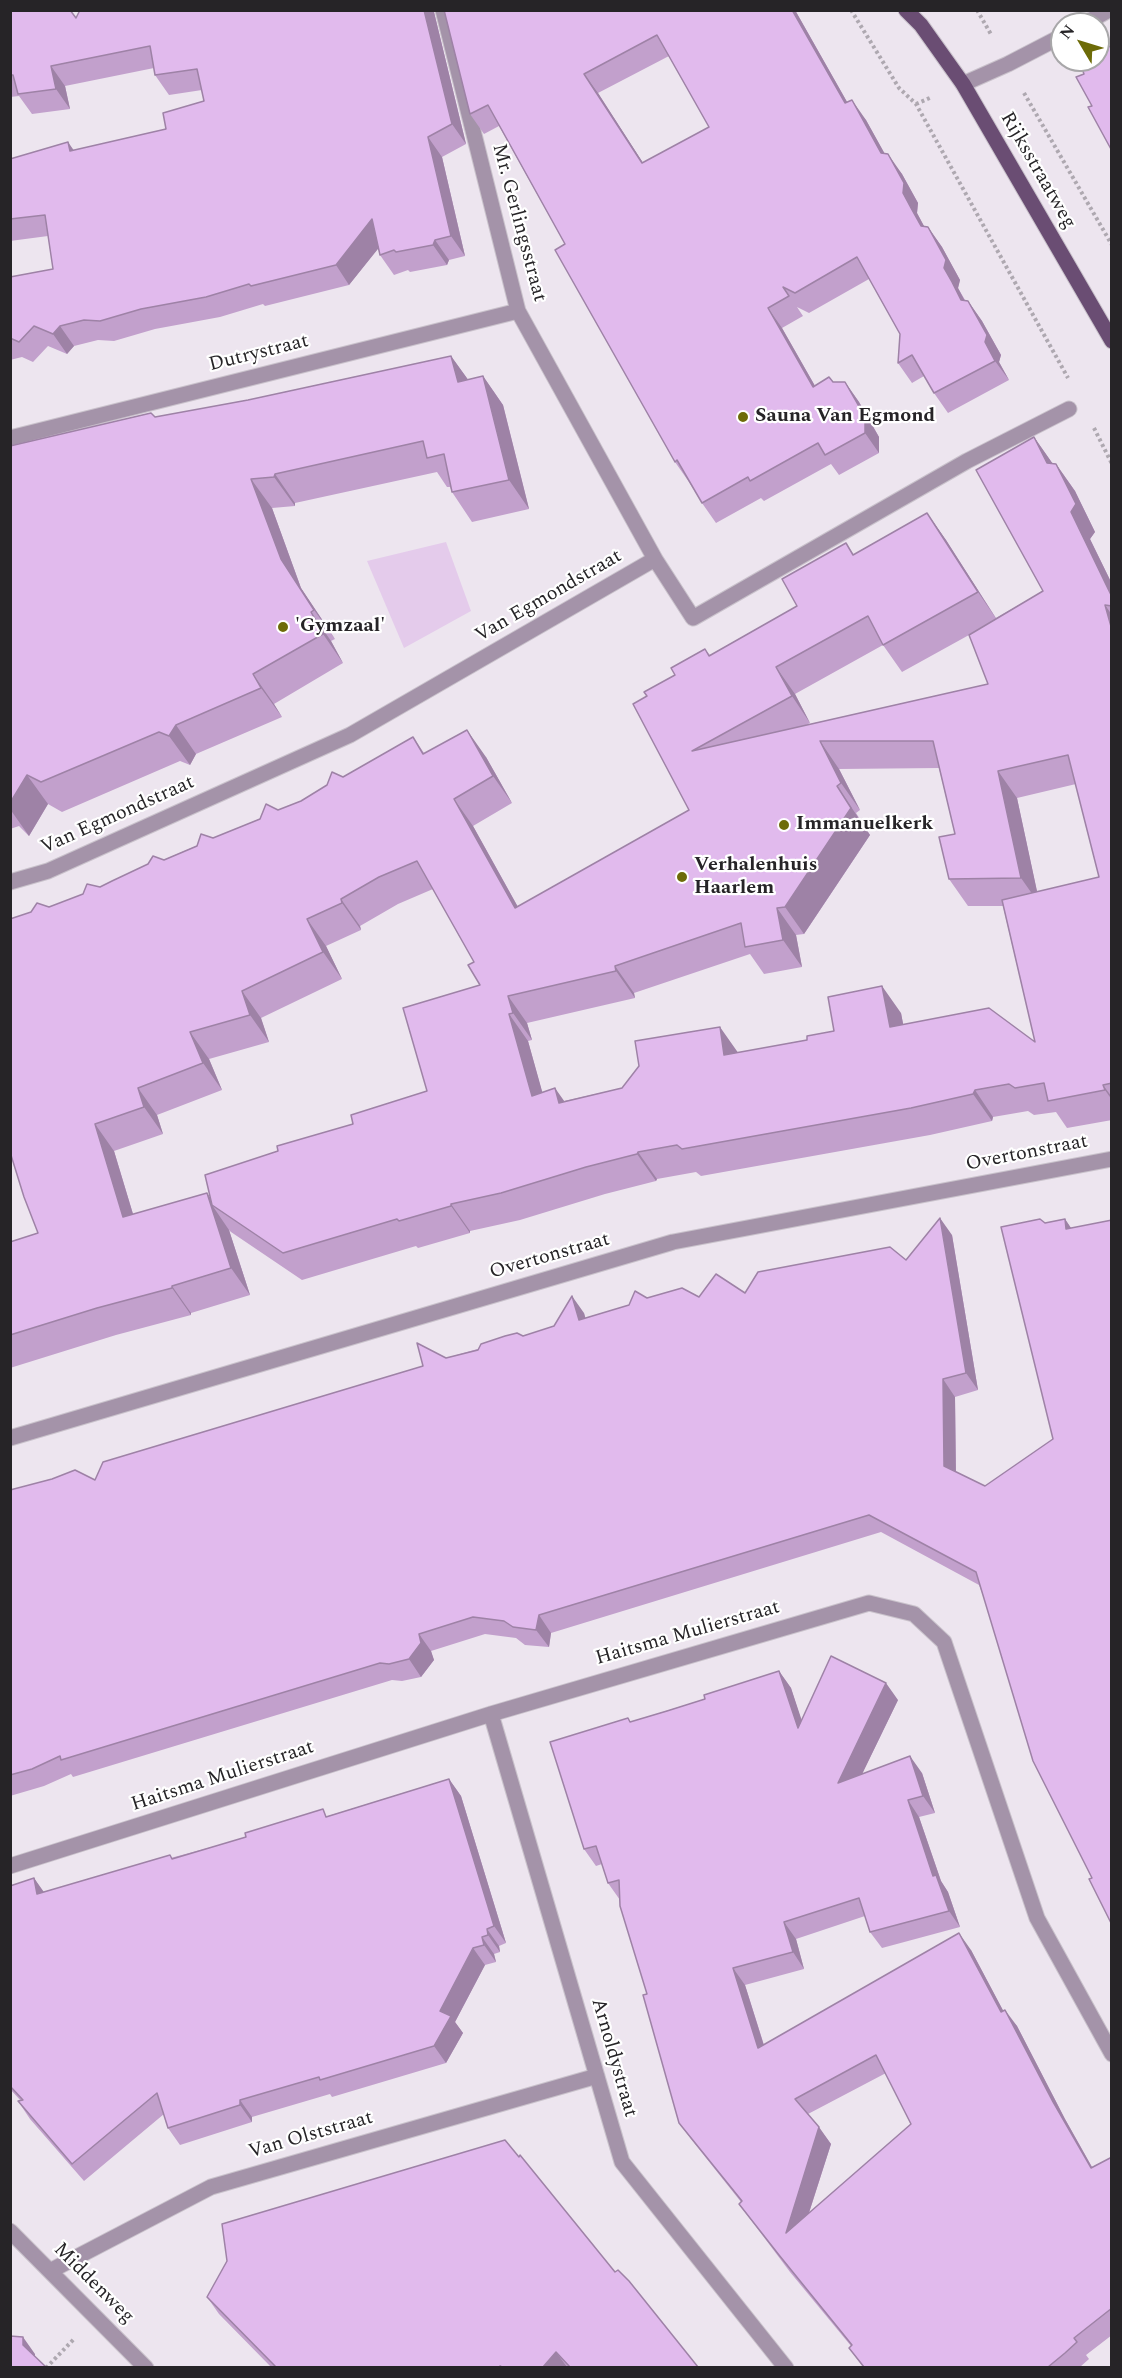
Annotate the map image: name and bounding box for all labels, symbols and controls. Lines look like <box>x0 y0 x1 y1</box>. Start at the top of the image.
north arrow <box>1050 12 1110 72</box>
text: N <box>1054 20 1081 45</box>
street label: Rijksstraatweg <box>994 108 1080 234</box>
street label: Mr. Gerlingsstraat <box>485 141 551 305</box>
street label: Dutrystraat <box>207 330 311 378</box>
place label: Sauna Van Egmond <box>755 405 935 429</box>
marker: Sauna Van Egmond <box>736 410 750 424</box>
street label: Van Egmondstraat <box>471 545 627 649</box>
place label: 'Gymzaal' <box>295 615 385 639</box>
marker: 'Gymzaal' <box>276 620 290 634</box>
street label: Van Egmondstraat <box>38 771 198 861</box>
place label: Immanuelkerk <box>796 813 933 837</box>
marker: Immanuelkerk <box>777 818 791 832</box>
place label: Verhalenhuis Haarlem <box>694 854 817 901</box>
marker: Verhalenhuis Haarlem <box>675 870 689 884</box>
street label: Overtonstraat <box>964 1130 1090 1178</box>
street label: Overtonstraat <box>487 1228 613 1286</box>
street label: Haitsma Mulierstraat <box>593 1596 783 1672</box>
street label: Haitsma Mulierstraat <box>129 1736 317 1818</box>
street label: Arnoldystraat <box>585 1996 641 2120</box>
street label: Van Olststraat <box>246 2107 376 2165</box>
street label: Middenweg <box>48 2239 138 2329</box>

